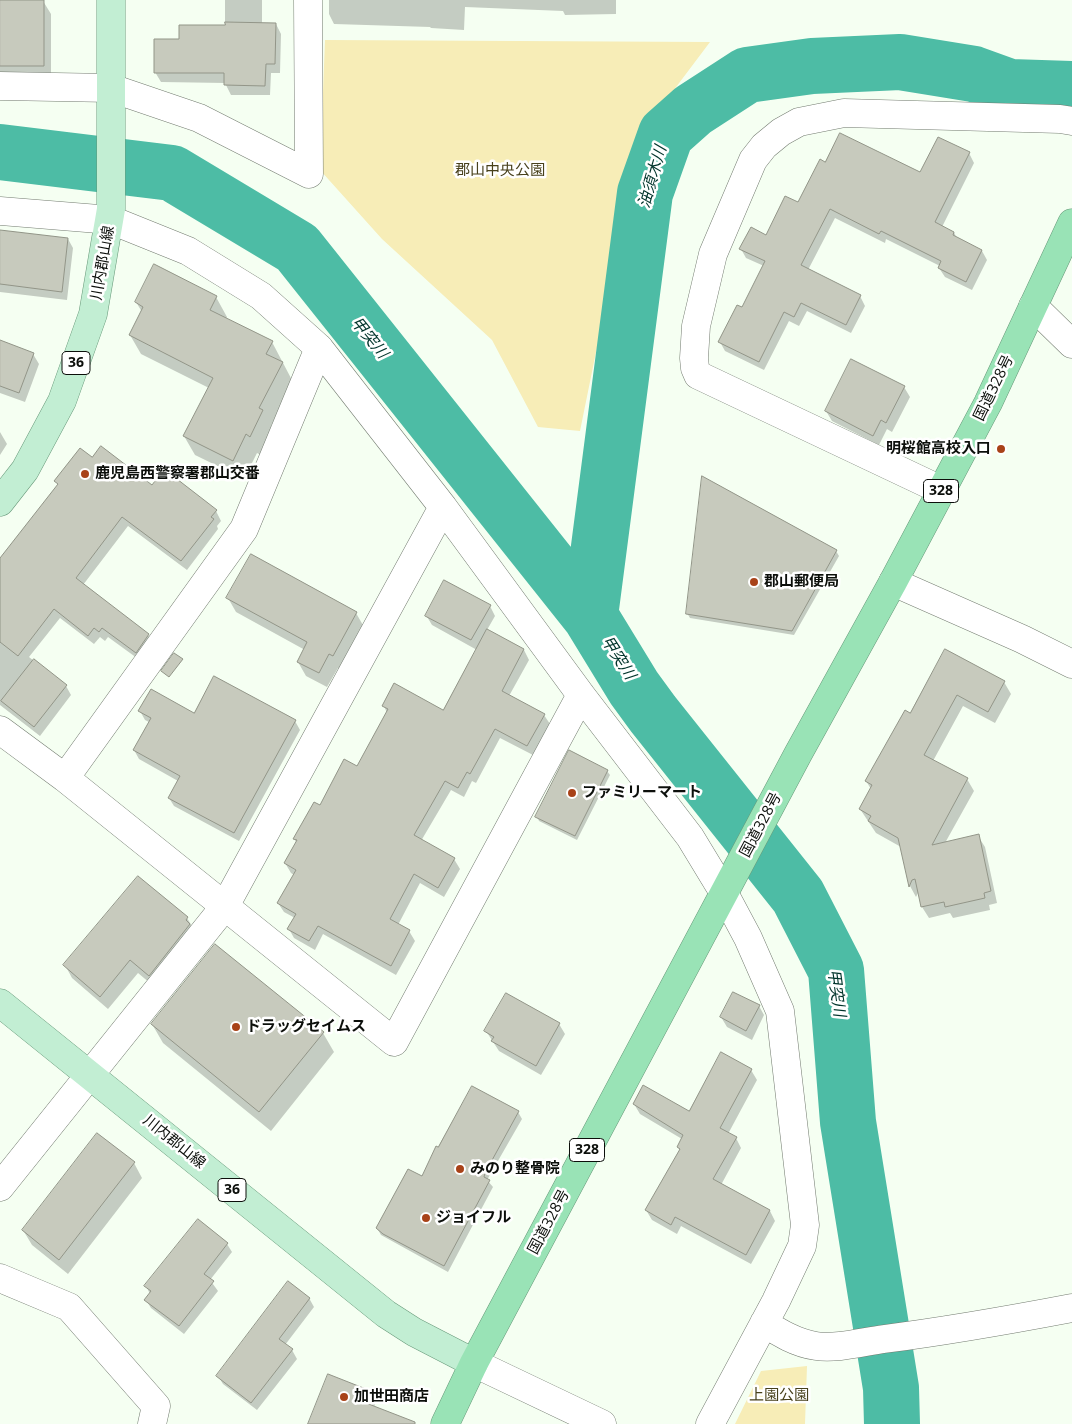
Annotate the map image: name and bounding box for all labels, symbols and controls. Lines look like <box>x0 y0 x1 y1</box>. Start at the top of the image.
water label: 油須木川 <box>635 144 671 210</box>
park label: 郡山中央公園 <box>455 162 545 180</box>
street label: 川内郡山線 <box>88 225 118 301</box>
water label: 甲突川 <box>346 313 392 363</box>
road number: 36 <box>62 352 90 374</box>
street label: 国道328号 <box>970 352 1018 424</box>
place label: 明桜館高校入口 <box>886 440 991 458</box>
marker: 明桜館高校入口 <box>995 443 1007 455</box>
place label: 鹿児島西警察署郡山交番 <box>95 465 260 483</box>
marker: 鹿児島西警察署郡山交番 <box>79 468 91 480</box>
road number: 328 <box>924 480 958 502</box>
place label: 郡山郵便局 <box>764 573 839 591</box>
marker: 郡山郵便局 <box>748 576 760 588</box>
water label: 甲突川 <box>597 633 639 683</box>
place label: ファミリーマート <box>582 784 702 802</box>
marker: ファミリーマート <box>566 787 578 799</box>
street label: 国道328号 <box>736 790 786 860</box>
water label: 甲突川 <box>823 968 849 1018</box>
place label: ドラッグセイムス <box>246 1018 366 1036</box>
marker: ドラッグセイムス <box>230 1021 242 1033</box>
street label: 川内郡山線 <box>139 1111 209 1173</box>
road number: 328 <box>570 1138 604 1162</box>
place label: みのり整骨院 <box>470 1160 560 1178</box>
marker: みのり整骨院 <box>454 1163 466 1175</box>
road number: 36 <box>218 1178 246 1202</box>
street label: 国道328号 <box>524 1187 574 1257</box>
place label: ジョイフル <box>436 1209 511 1227</box>
marker: ジョイフル <box>420 1212 432 1224</box>
park label: 上園公園 <box>749 1387 809 1405</box>
place label: 加世田商店 <box>354 1388 429 1406</box>
marker: 加世田商店 <box>338 1391 350 1403</box>

